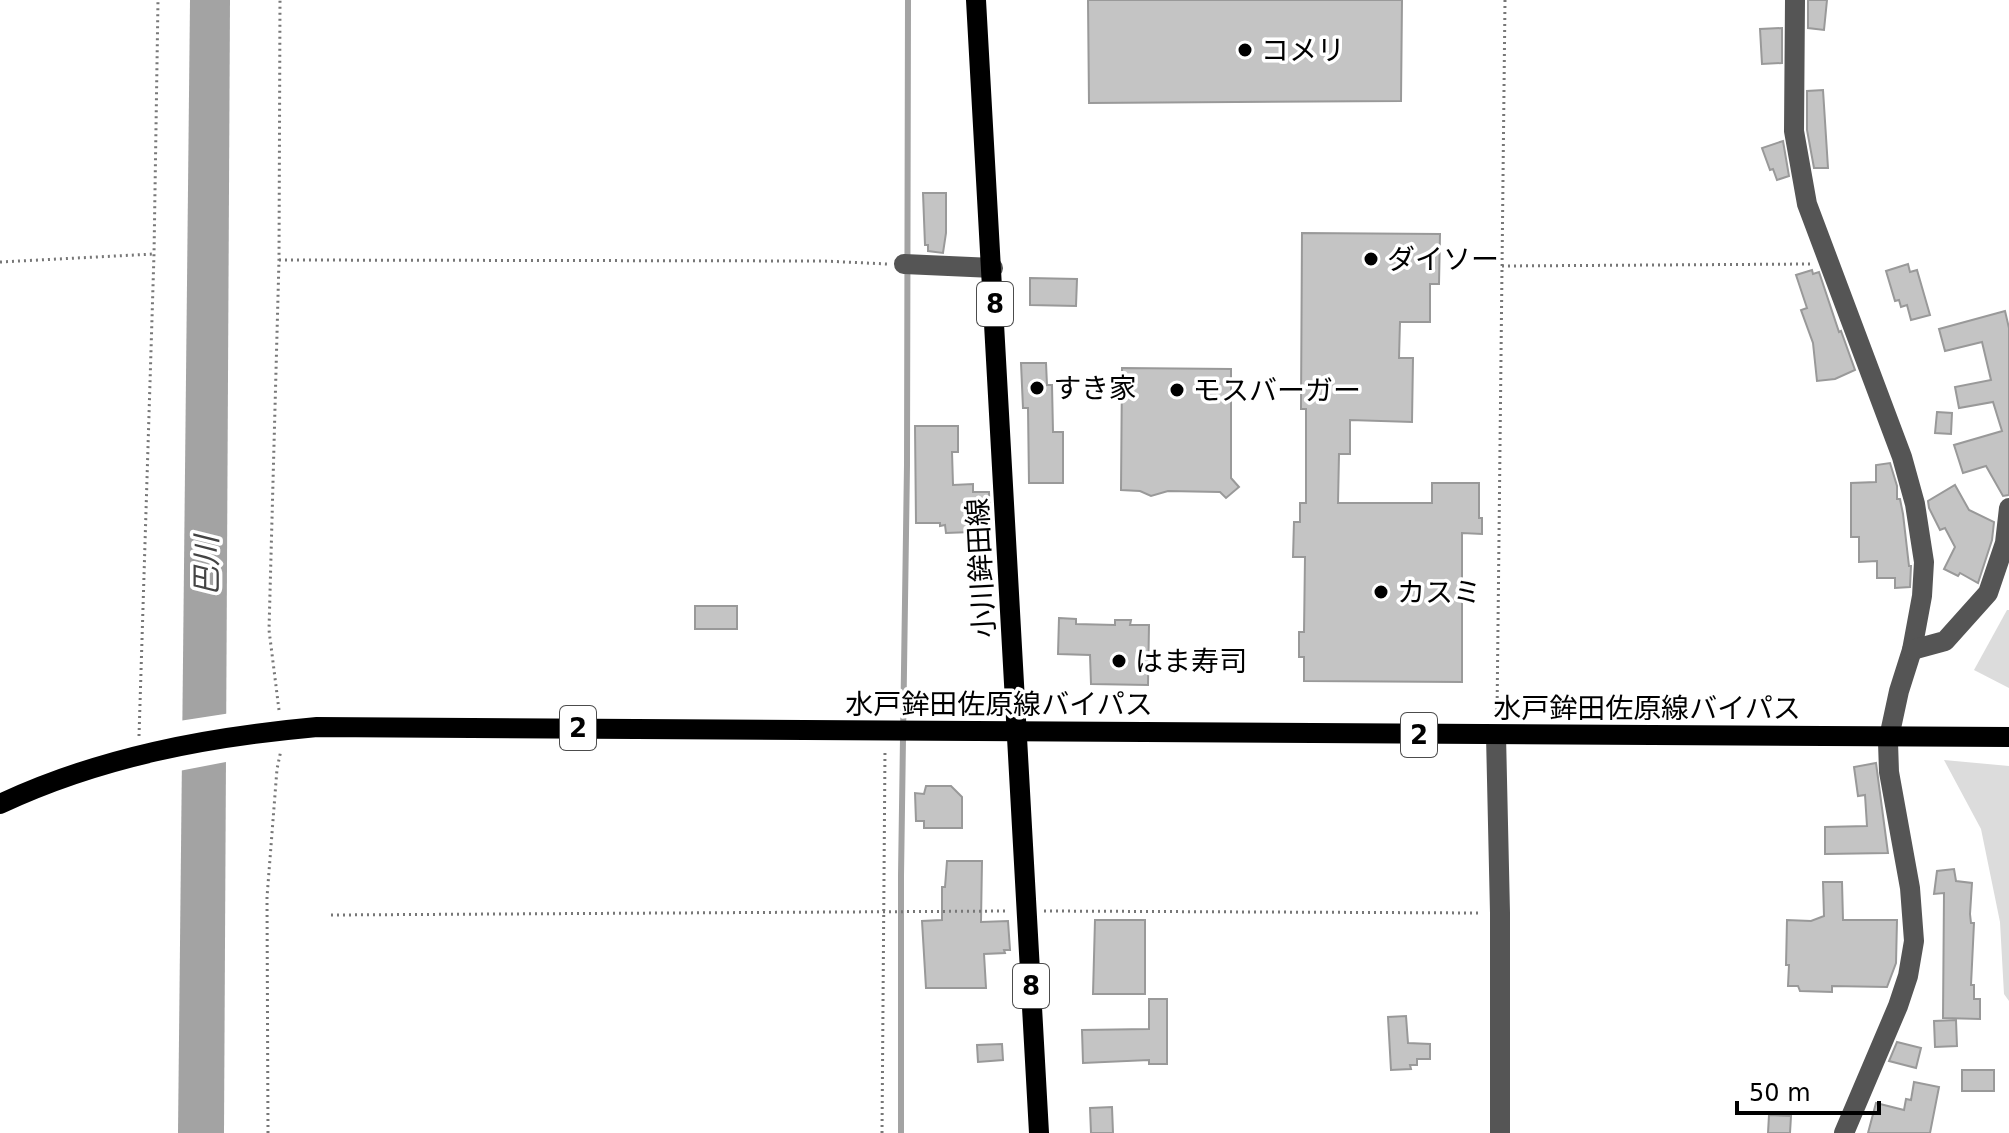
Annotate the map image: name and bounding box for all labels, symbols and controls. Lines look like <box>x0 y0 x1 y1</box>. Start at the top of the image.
place label: コメリ <box>1261 34 1345 67</box>
marker: コメリ <box>1236 41 1254 59</box>
place label: ダイソー <box>1387 243 1499 276</box>
marker: ダイソー <box>1362 250 1380 268</box>
road number: 8 <box>977 282 1013 326</box>
place label: すき家 <box>1053 372 1137 405</box>
place label: モスバーガー <box>1193 374 1361 407</box>
marker: すき家 <box>1028 379 1046 397</box>
marker: モスバーガー <box>1168 381 1186 399</box>
street label: 小川鉾田線 <box>961 497 1001 639</box>
water label: 巴川 <box>189 533 224 596</box>
place label: カスミ <box>1397 576 1481 609</box>
marker: カスミ <box>1372 583 1390 601</box>
place label: はま寿司 <box>1135 645 1247 678</box>
marker: はま寿司 <box>1110 652 1128 670</box>
street label: 水戸鉾田佐原線バイパス <box>845 688 1153 721</box>
street label: 水戸鉾田佐原線バイパス <box>1493 692 1801 725</box>
road number: 2 <box>560 706 596 750</box>
road number: 2 <box>1401 713 1437 757</box>
road number: 8 <box>1013 964 1049 1008</box>
scale bar <box>1737 1065 1879 1115</box>
text: 50 m <box>1749 1079 1811 1107</box>

